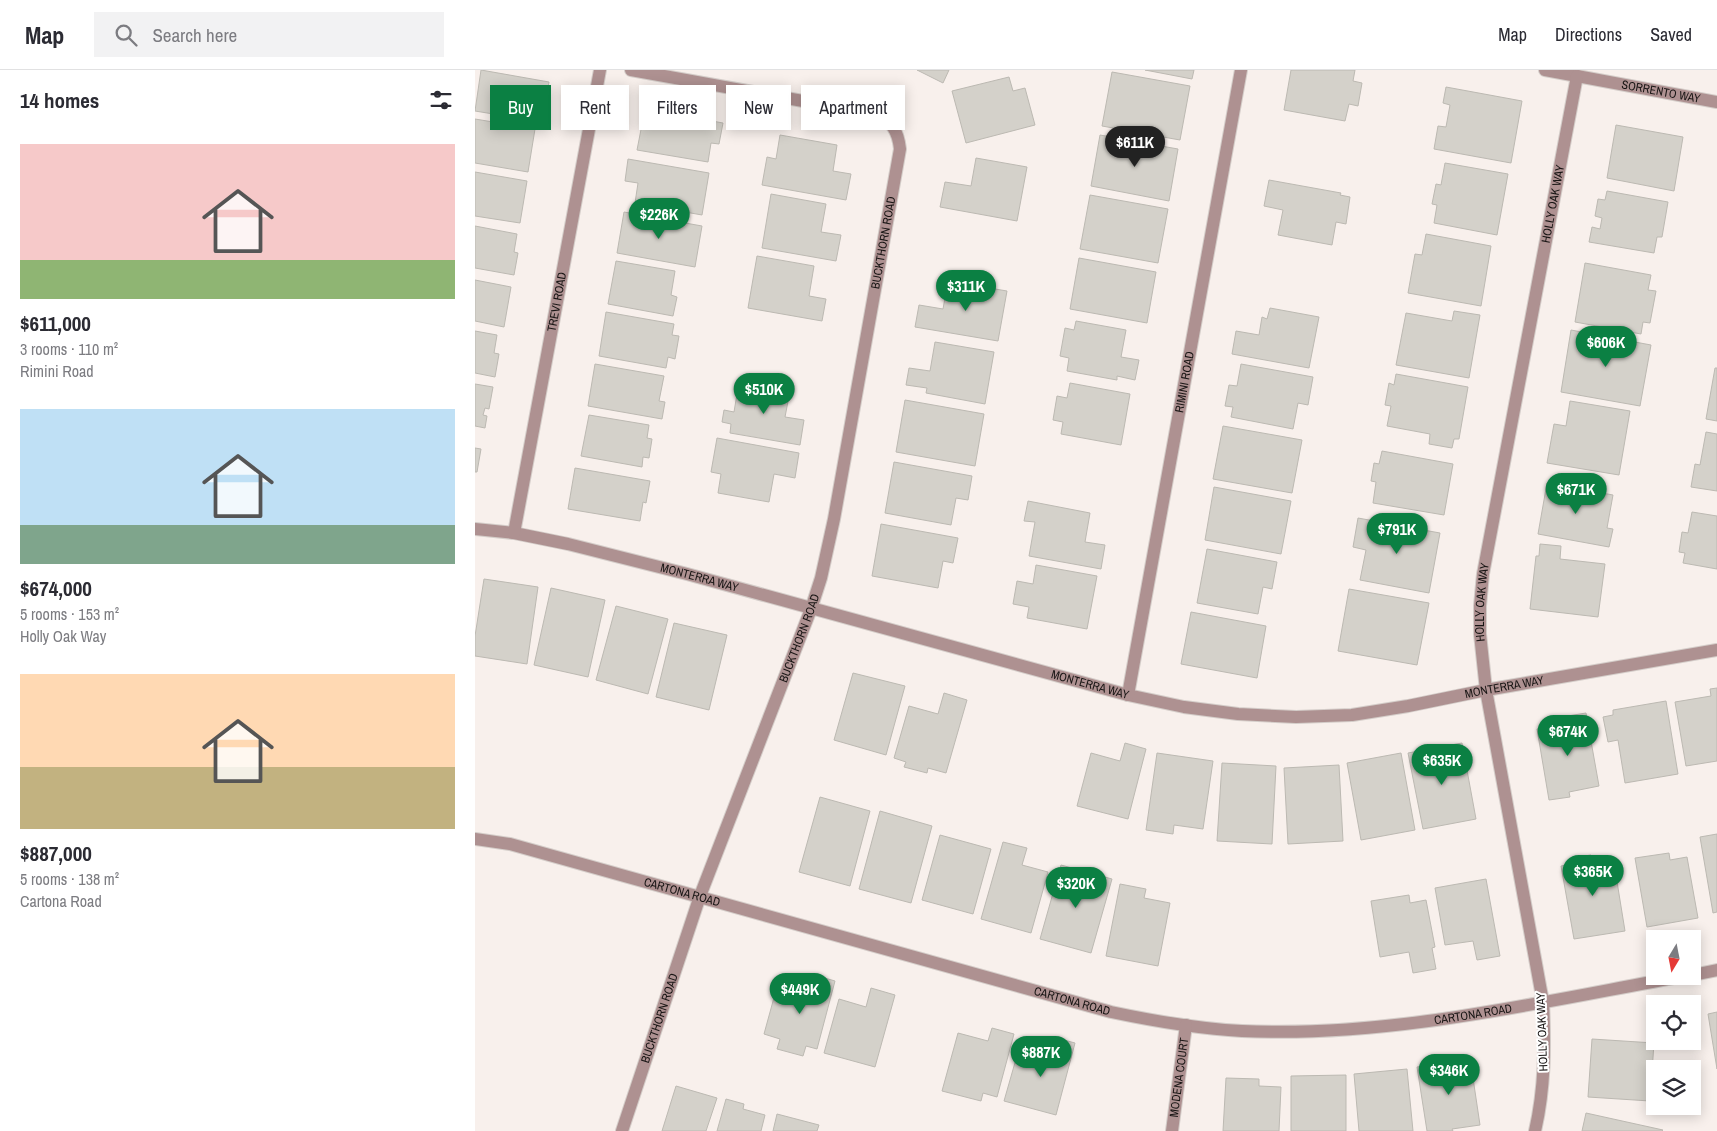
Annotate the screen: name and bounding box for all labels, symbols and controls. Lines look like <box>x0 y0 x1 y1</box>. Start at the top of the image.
search box <box>94 12 444 57</box>
text: Map <box>25 19 64 51</box>
icon: search <box>112 21 140 49</box>
text: Search here <box>152 22 237 48</box>
text: Map <box>1498 22 1527 47</box>
text: Directions <box>1555 22 1622 47</box>
text: Saved <box>1650 22 1692 47</box>
street label: SORRENTO WAY <box>1620 76 1702 107</box>
chip: Buy <box>490 85 551 130</box>
chip: Rent <box>561 85 629 130</box>
chip: Filters <box>639 85 716 130</box>
chip: New <box>726 85 791 130</box>
chip: Apartment <box>801 85 905 130</box>
text: 14 homes <box>20 86 99 115</box>
icon: filters <box>427 86 455 114</box>
pin: $611K <box>1100 126 1170 168</box>
text: $611K <box>1116 131 1154 153</box>
street label: HOLLY OAK WAY <box>1538 163 1568 244</box>
icon: home <box>193 176 283 266</box>
street label: BUCKTHORN ROAD <box>867 195 899 290</box>
pin: $226K <box>624 198 694 240</box>
text: $226K <box>640 203 678 225</box>
pin: $311K <box>931 270 1001 312</box>
street label: TREVI ROAD <box>544 271 570 333</box>
text: $311K <box>947 275 985 297</box>
text: $611,000 <box>20 309 91 338</box>
pin: $606K <box>1571 326 1641 368</box>
text: $606K <box>1587 331 1625 353</box>
text: 3 rooms · 110 m² <box>20 338 118 360</box>
street label: RIMINI ROAD <box>1171 350 1198 414</box>
text: Rimini Road <box>20 360 94 382</box>
pin: $510K <box>729 372 799 415</box>
text: $510K <box>745 378 783 400</box>
icon: home <box>193 441 283 531</box>
pin: $671K <box>1541 472 1611 515</box>
text: $671K <box>1557 478 1595 500</box>
pin: $791K <box>1362 512 1432 555</box>
text: $791K <box>1378 518 1416 540</box>
street label: MONTERRA WAY <box>659 560 741 596</box>
street label: HOLLY OAK WAY <box>1472 561 1493 643</box>
text: $674,000 <box>20 574 92 603</box>
street label: BUCKTHORN ROAD <box>775 592 823 685</box>
text: 5 rooms · 153 m² <box>20 603 119 625</box>
text: Holly Oak Way <box>20 625 106 647</box>
street label: MONTERRA WAY <box>1049 666 1131 703</box>
street label: MONTERRA WAY <box>1463 672 1545 702</box>
icon: home <box>193 706 283 796</box>
pin: $674K <box>1533 714 1603 757</box>
text: $674K <box>1549 720 1587 742</box>
pin: $635K <box>1407 744 1477 786</box>
text: $635K <box>1423 749 1461 771</box>
text: $887,000 <box>20 839 92 868</box>
pin: $365K <box>1558 854 1628 897</box>
text: $365K <box>1574 860 1612 882</box>
pin: $320K <box>1041 866 1111 909</box>
text: 5 rooms · 138 m² <box>20 868 119 890</box>
text: $320K <box>1057 872 1095 894</box>
street label: CARTONA ROAD <box>642 874 722 910</box>
text: Cartona Road <box>20 890 102 912</box>
north arrow <box>1646 930 1701 985</box>
map controls <box>1646 930 1701 1115</box>
street label: BUCKTHORN ROAD <box>637 971 682 1065</box>
pin: $449K <box>765 972 835 1015</box>
text: $449K <box>781 978 819 1000</box>
street label: CARTONA ROAD <box>1032 983 1112 1019</box>
street label: HOLLY OAK WAY <box>1533 992 1551 1072</box>
button: locate <box>1646 995 1701 1050</box>
street label: CARTONA ROAD <box>1433 1000 1513 1028</box>
pin: $887K <box>1006 1036 1076 1078</box>
street label: MODENA COURT <box>1166 1037 1192 1118</box>
text: $887K <box>1022 1041 1060 1063</box>
pin: $346K <box>1414 1054 1484 1096</box>
text: $346K <box>1430 1059 1468 1081</box>
button: layers <box>1646 1060 1701 1115</box>

